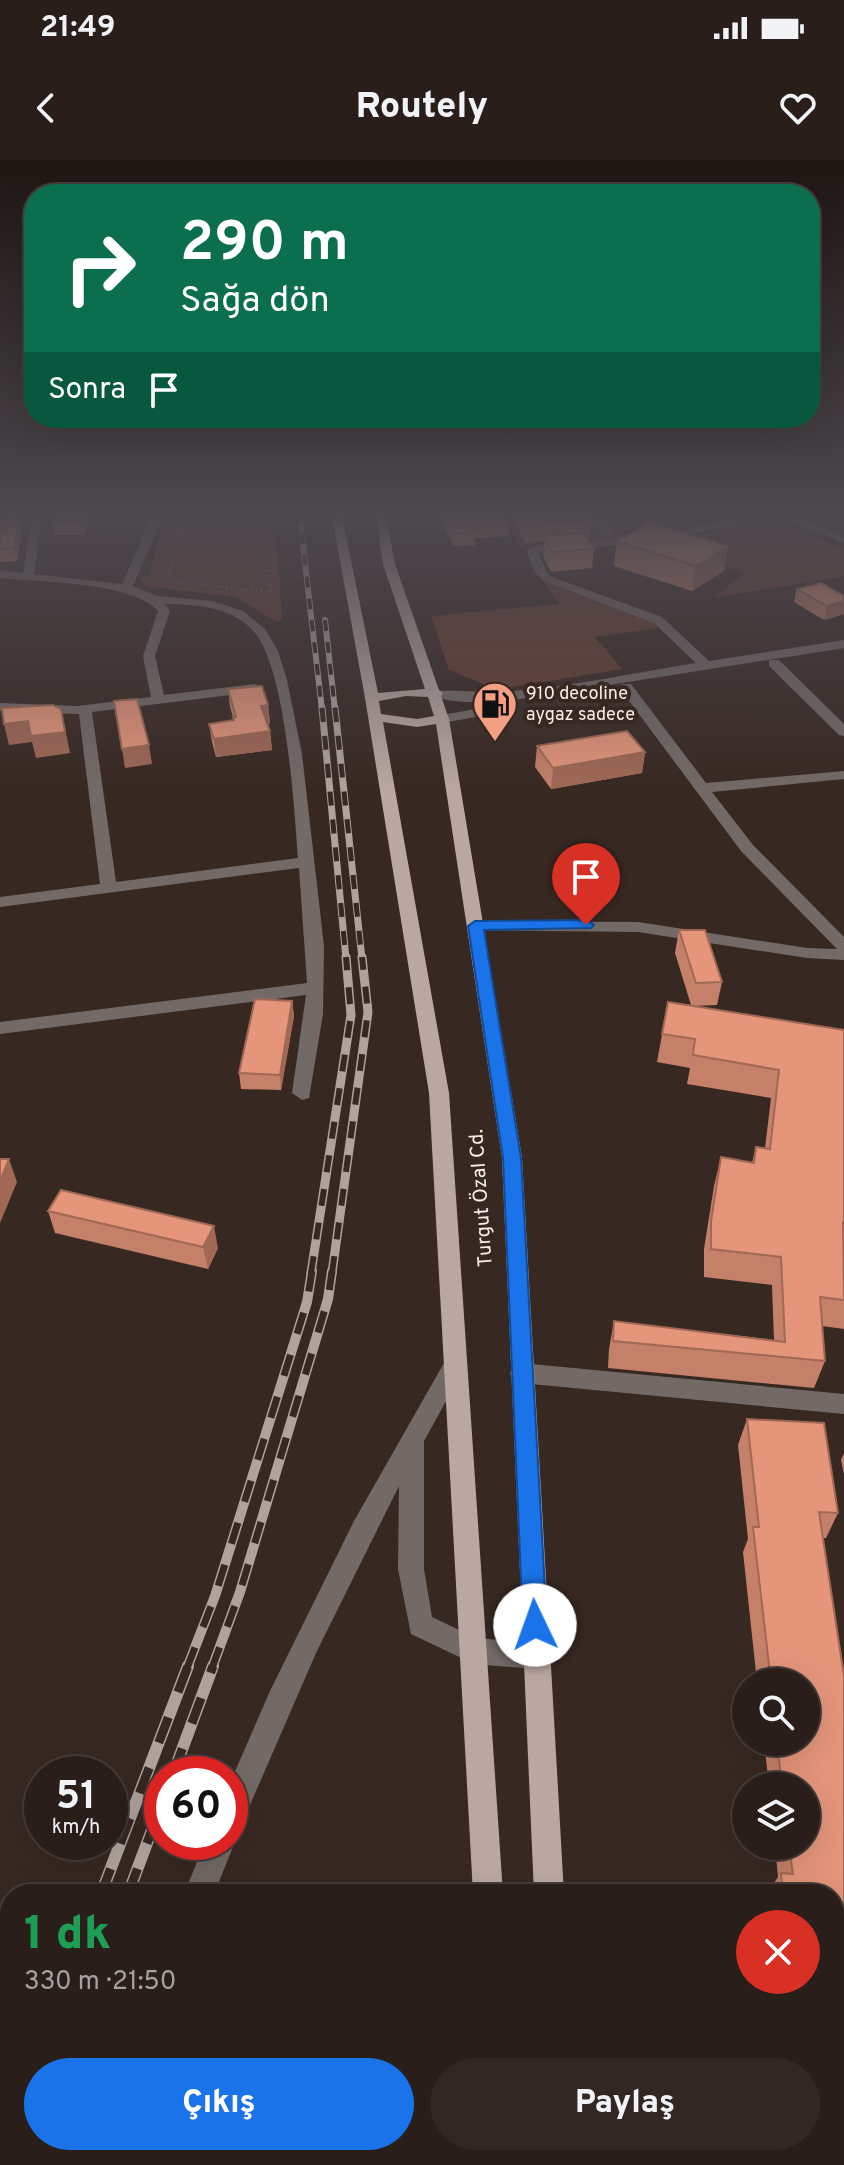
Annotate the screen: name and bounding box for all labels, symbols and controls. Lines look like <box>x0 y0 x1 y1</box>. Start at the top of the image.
text: 21:49 <box>40 10 115 47</box>
text: Routely <box>356 85 488 131</box>
icon: back <box>24 86 68 130</box>
icon: heart <box>776 86 820 130</box>
text: 290 m <box>180 210 349 280</box>
icon: right <box>48 216 152 320</box>
text: Sağa dön <box>180 279 330 325</box>
icon: arrive <box>142 368 186 412</box>
text: Sonra <box>48 372 126 409</box>
fuel station icon: 910 decoline aygaz sadece <box>471 680 519 743</box>
place label: 910 decoline aygaz sadece <box>526 683 635 727</box>
pin <box>552 843 620 925</box>
icon: arrive <box>564 855 608 899</box>
street label: Turgut Özal Cd. <box>463 1128 500 1268</box>
position arrow <box>493 1583 577 1667</box>
map controls <box>732 1668 820 1860</box>
button: search <box>732 1668 820 1756</box>
speed limit sign: 60 <box>144 1756 248 1860</box>
button: layers <box>732 1772 820 1860</box>
text: 51 <box>56 1773 96 1823</box>
text: km/h <box>52 1815 100 1841</box>
text: 1 dk <box>24 1906 111 1966</box>
button: close <box>736 1910 820 1994</box>
text: 330 m · 21:50 <box>24 1966 176 1999</box>
button: Çıkış <box>24 2058 414 2150</box>
button: Paylaş <box>430 2058 820 2150</box>

